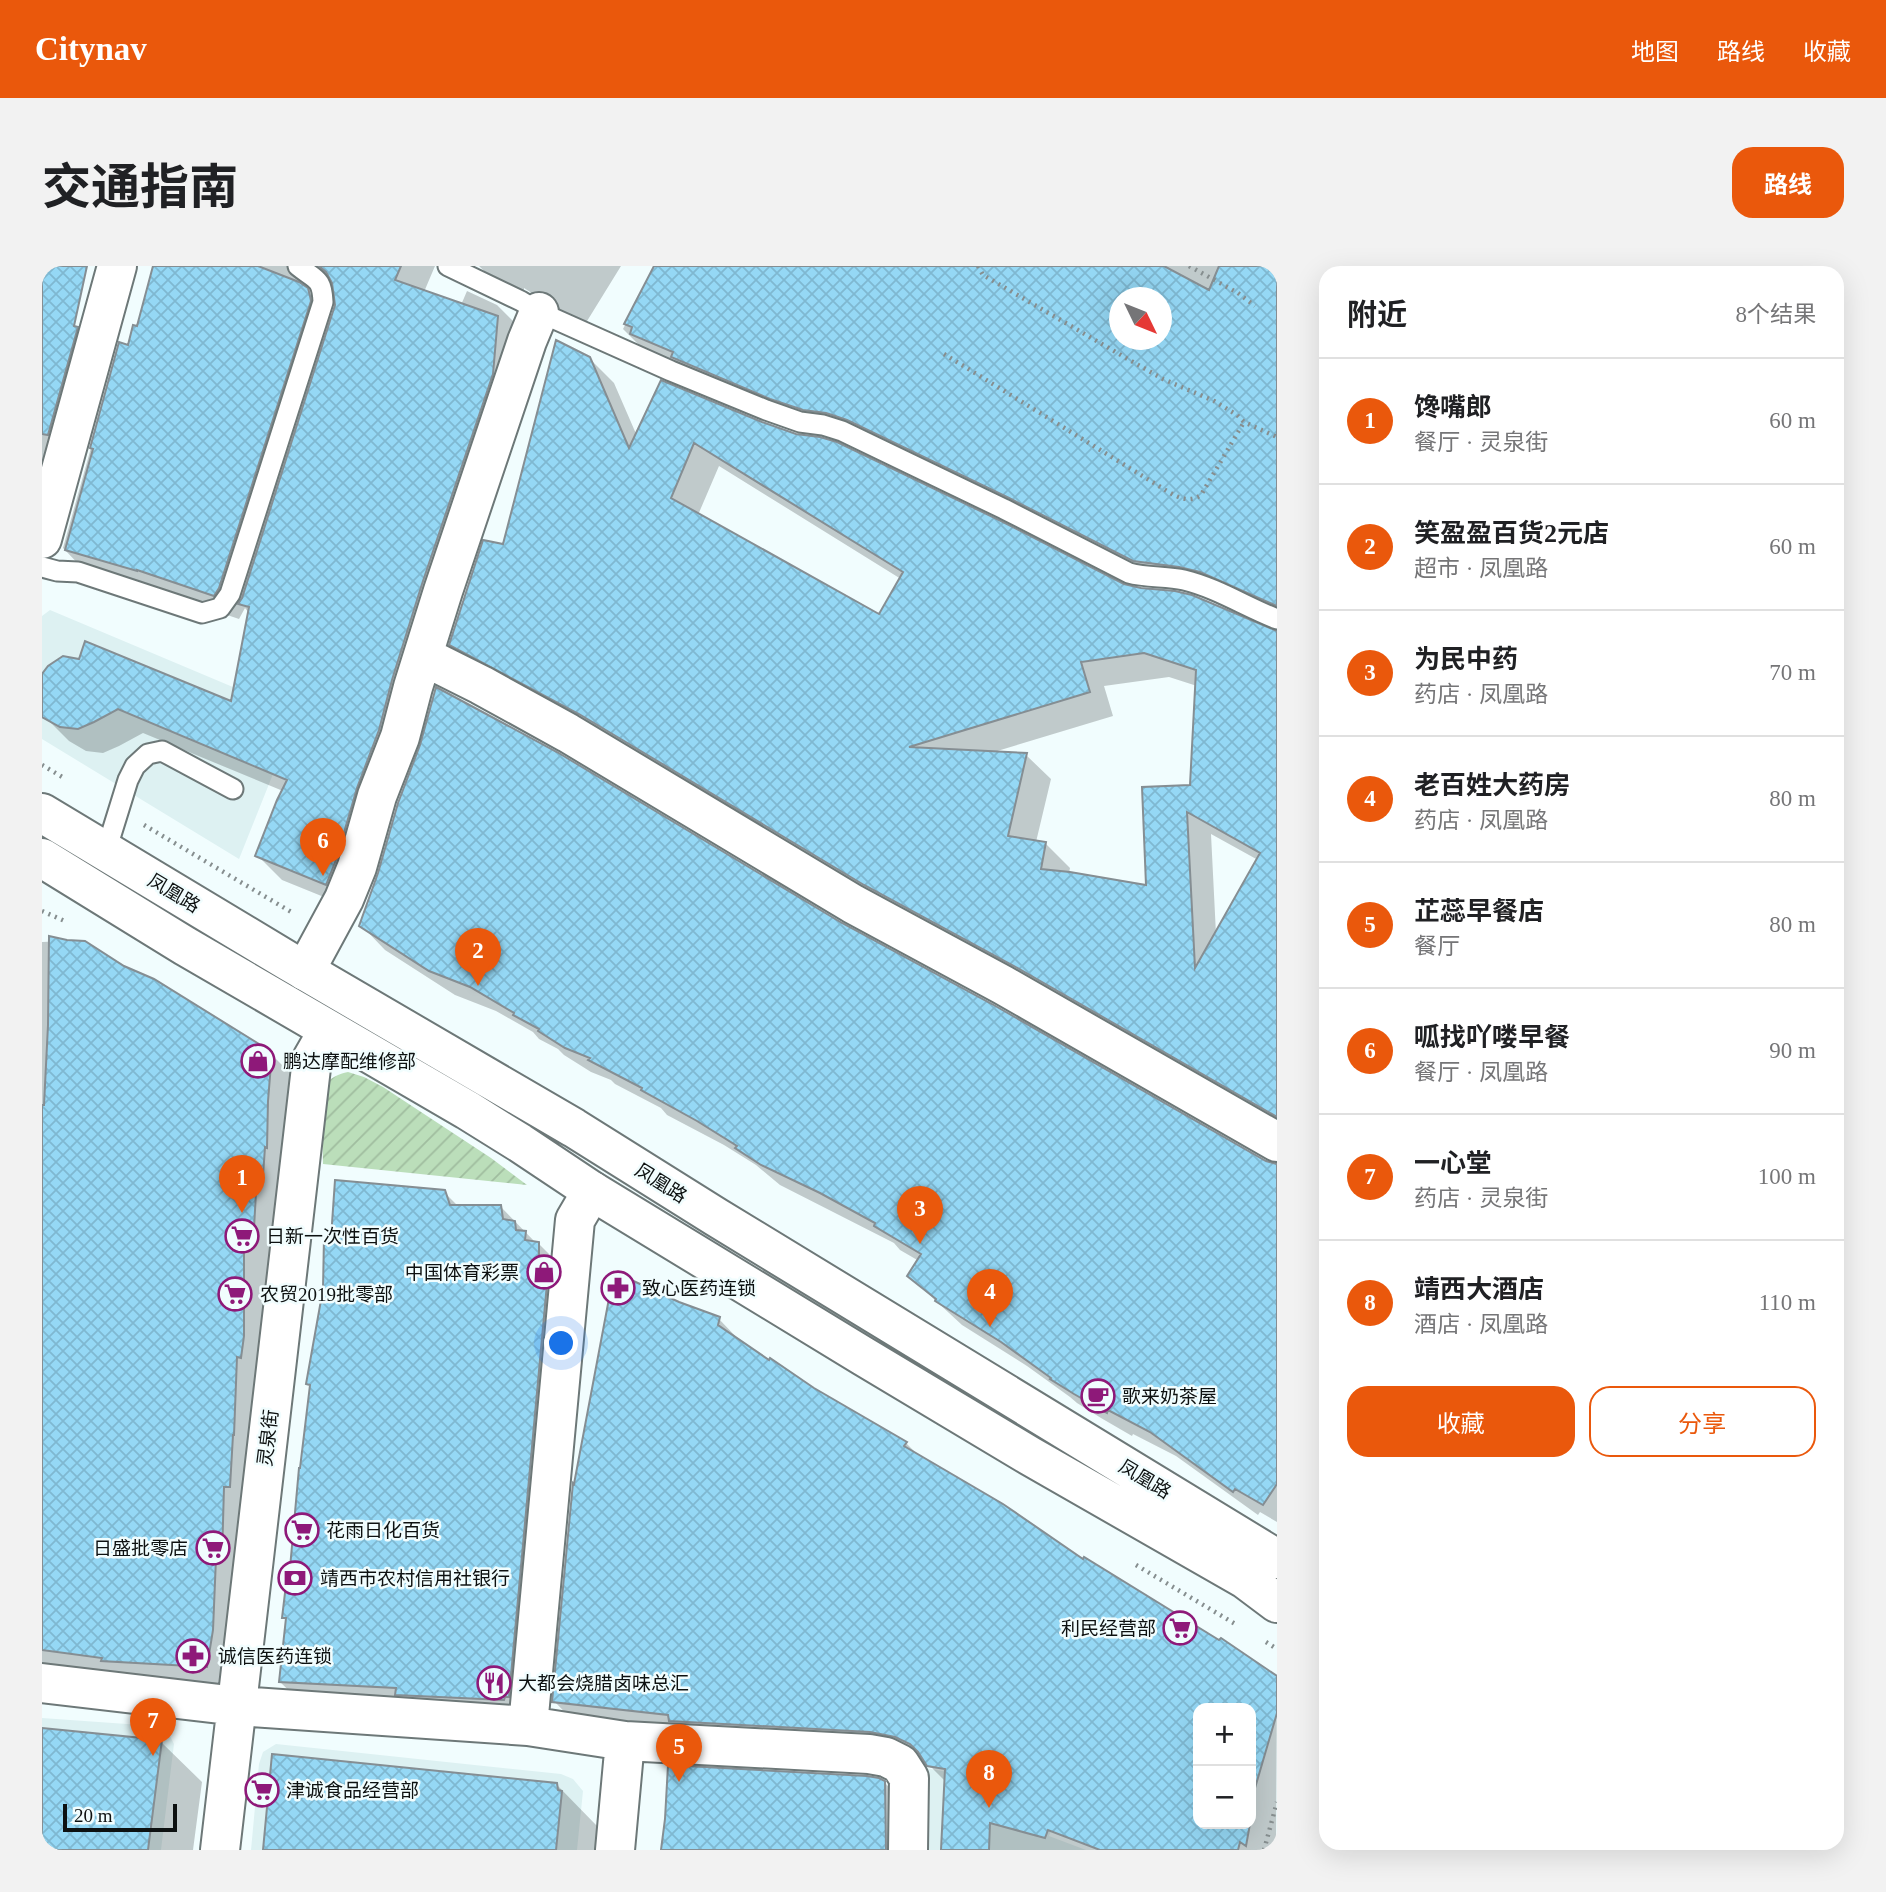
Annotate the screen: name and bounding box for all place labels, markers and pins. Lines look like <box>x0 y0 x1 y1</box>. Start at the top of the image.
pin: 6 <box>300 818 346 876</box>
pin: 2 <box>455 928 501 986</box>
shop icon: 鹏达摩配维修部 <box>239 1042 277 1080</box>
place label: 鹏达摩配维修部 <box>283 1051 416 1072</box>
pin: 1 <box>219 1155 265 1213</box>
pin: 3 <box>897 1186 943 1244</box>
supermarket icon: 日新一次性百货 <box>223 1217 261 1255</box>
place label: 日新一次性百货 <box>266 1226 399 1247</box>
shop icon: 中国体育彩票 <box>525 1253 563 1291</box>
place label: 中国体育彩票 <box>405 1262 519 1283</box>
pharmacy icon: 致心医药连锁 <box>599 1269 637 1307</box>
pin: 4 <box>967 1269 1013 1327</box>
supermarket icon: 农贸2019批零部 <box>216 1275 254 1313</box>
place label: 致心医药连锁 <box>642 1278 756 1299</box>
place label: 农贸2019批零部 <box>260 1284 393 1305</box>
cafe icon: 歌来奶茶屋 <box>1079 1377 1117 1415</box>
place label: 歌来奶茶屋 <box>1122 1386 1217 1407</box>
supermarket icon: 花雨日化百货 <box>283 1511 321 1549</box>
place label: 花雨日化百货 <box>326 1520 440 1541</box>
supermarket icon: 日盛批零店 <box>194 1529 232 1567</box>
place label: 日盛批零店 <box>93 1538 188 1559</box>
bank icon: 靖西市农村信用社银行 <box>276 1559 314 1597</box>
place label: 靖西市农村信用社银行 <box>320 1568 510 1589</box>
supermarket icon: 利民经营部 <box>1161 1609 1199 1647</box>
place label: 利民经营部 <box>1061 1618 1156 1639</box>
pharmacy icon: 诚信医药连锁 <box>174 1637 212 1675</box>
place label: 诚信医药连锁 <box>218 1646 332 1667</box>
restaurant icon: 大都会烧腊卤味总汇 <box>475 1664 513 1702</box>
place label: 大都会烧腊卤味总汇 <box>518 1673 689 1694</box>
pin: 7 <box>130 1698 176 1756</box>
pin: 5 <box>656 1724 702 1782</box>
pin: 8 <box>966 1750 1012 1808</box>
supermarket icon: 津诚食品经营部 <box>243 1771 281 1809</box>
place label: 津诚食品经营部 <box>286 1780 419 1801</box>

